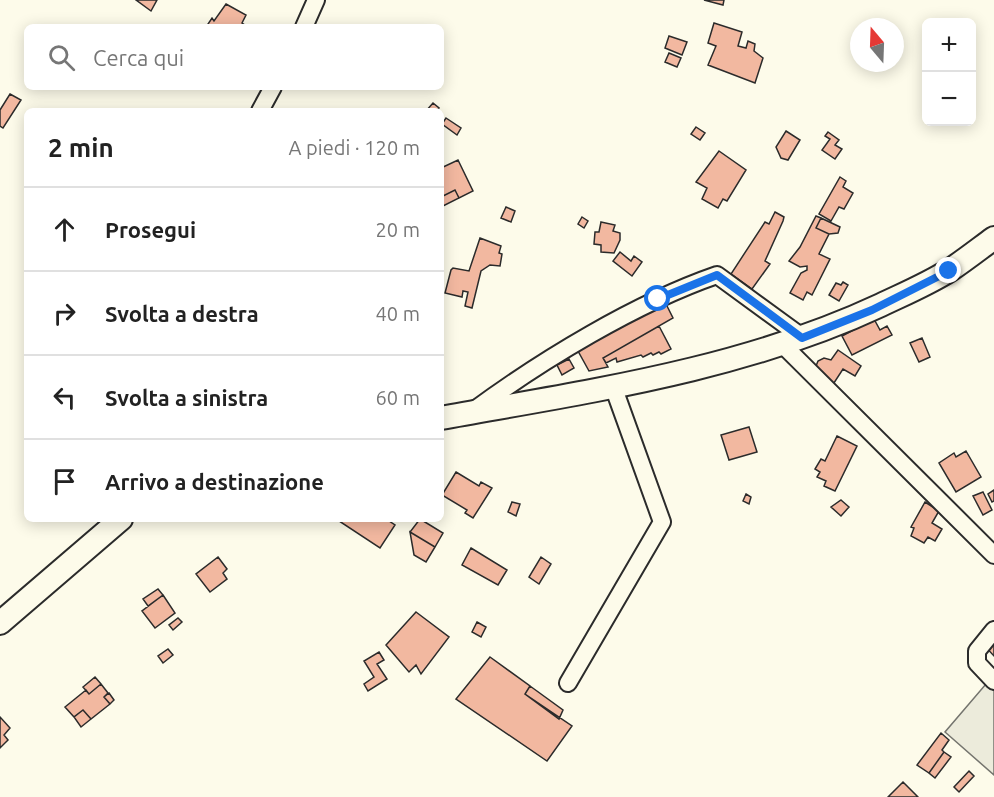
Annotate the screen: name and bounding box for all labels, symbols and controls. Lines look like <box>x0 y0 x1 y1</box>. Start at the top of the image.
north arrow <box>850 18 904 72</box>
map controls <box>922 18 976 126</box>
button: + <box>922 18 976 72</box>
search box <box>24 24 444 90</box>
icon: search <box>45 41 78 74</box>
text: Cerca qui <box>93 45 184 70</box>
button: − <box>922 72 976 126</box>
text: 2 min <box>48 133 114 162</box>
text: A piedi · 120 m <box>289 136 420 159</box>
icon: ahead <box>48 213 81 246</box>
text: Prosegui <box>105 217 196 242</box>
text: 20 m <box>376 218 420 241</box>
route end <box>935 257 961 283</box>
route start <box>644 285 670 311</box>
icon: right <box>48 297 81 330</box>
text: Svolta a destra <box>105 301 259 326</box>
text: 40 m <box>376 302 420 325</box>
icon: left <box>48 381 81 414</box>
text: Svolta a sinistra <box>105 385 268 410</box>
text: 60 m <box>376 386 420 409</box>
icon: arrive <box>48 465 81 498</box>
text: Arrivo a destinazione <box>105 469 324 494</box>

